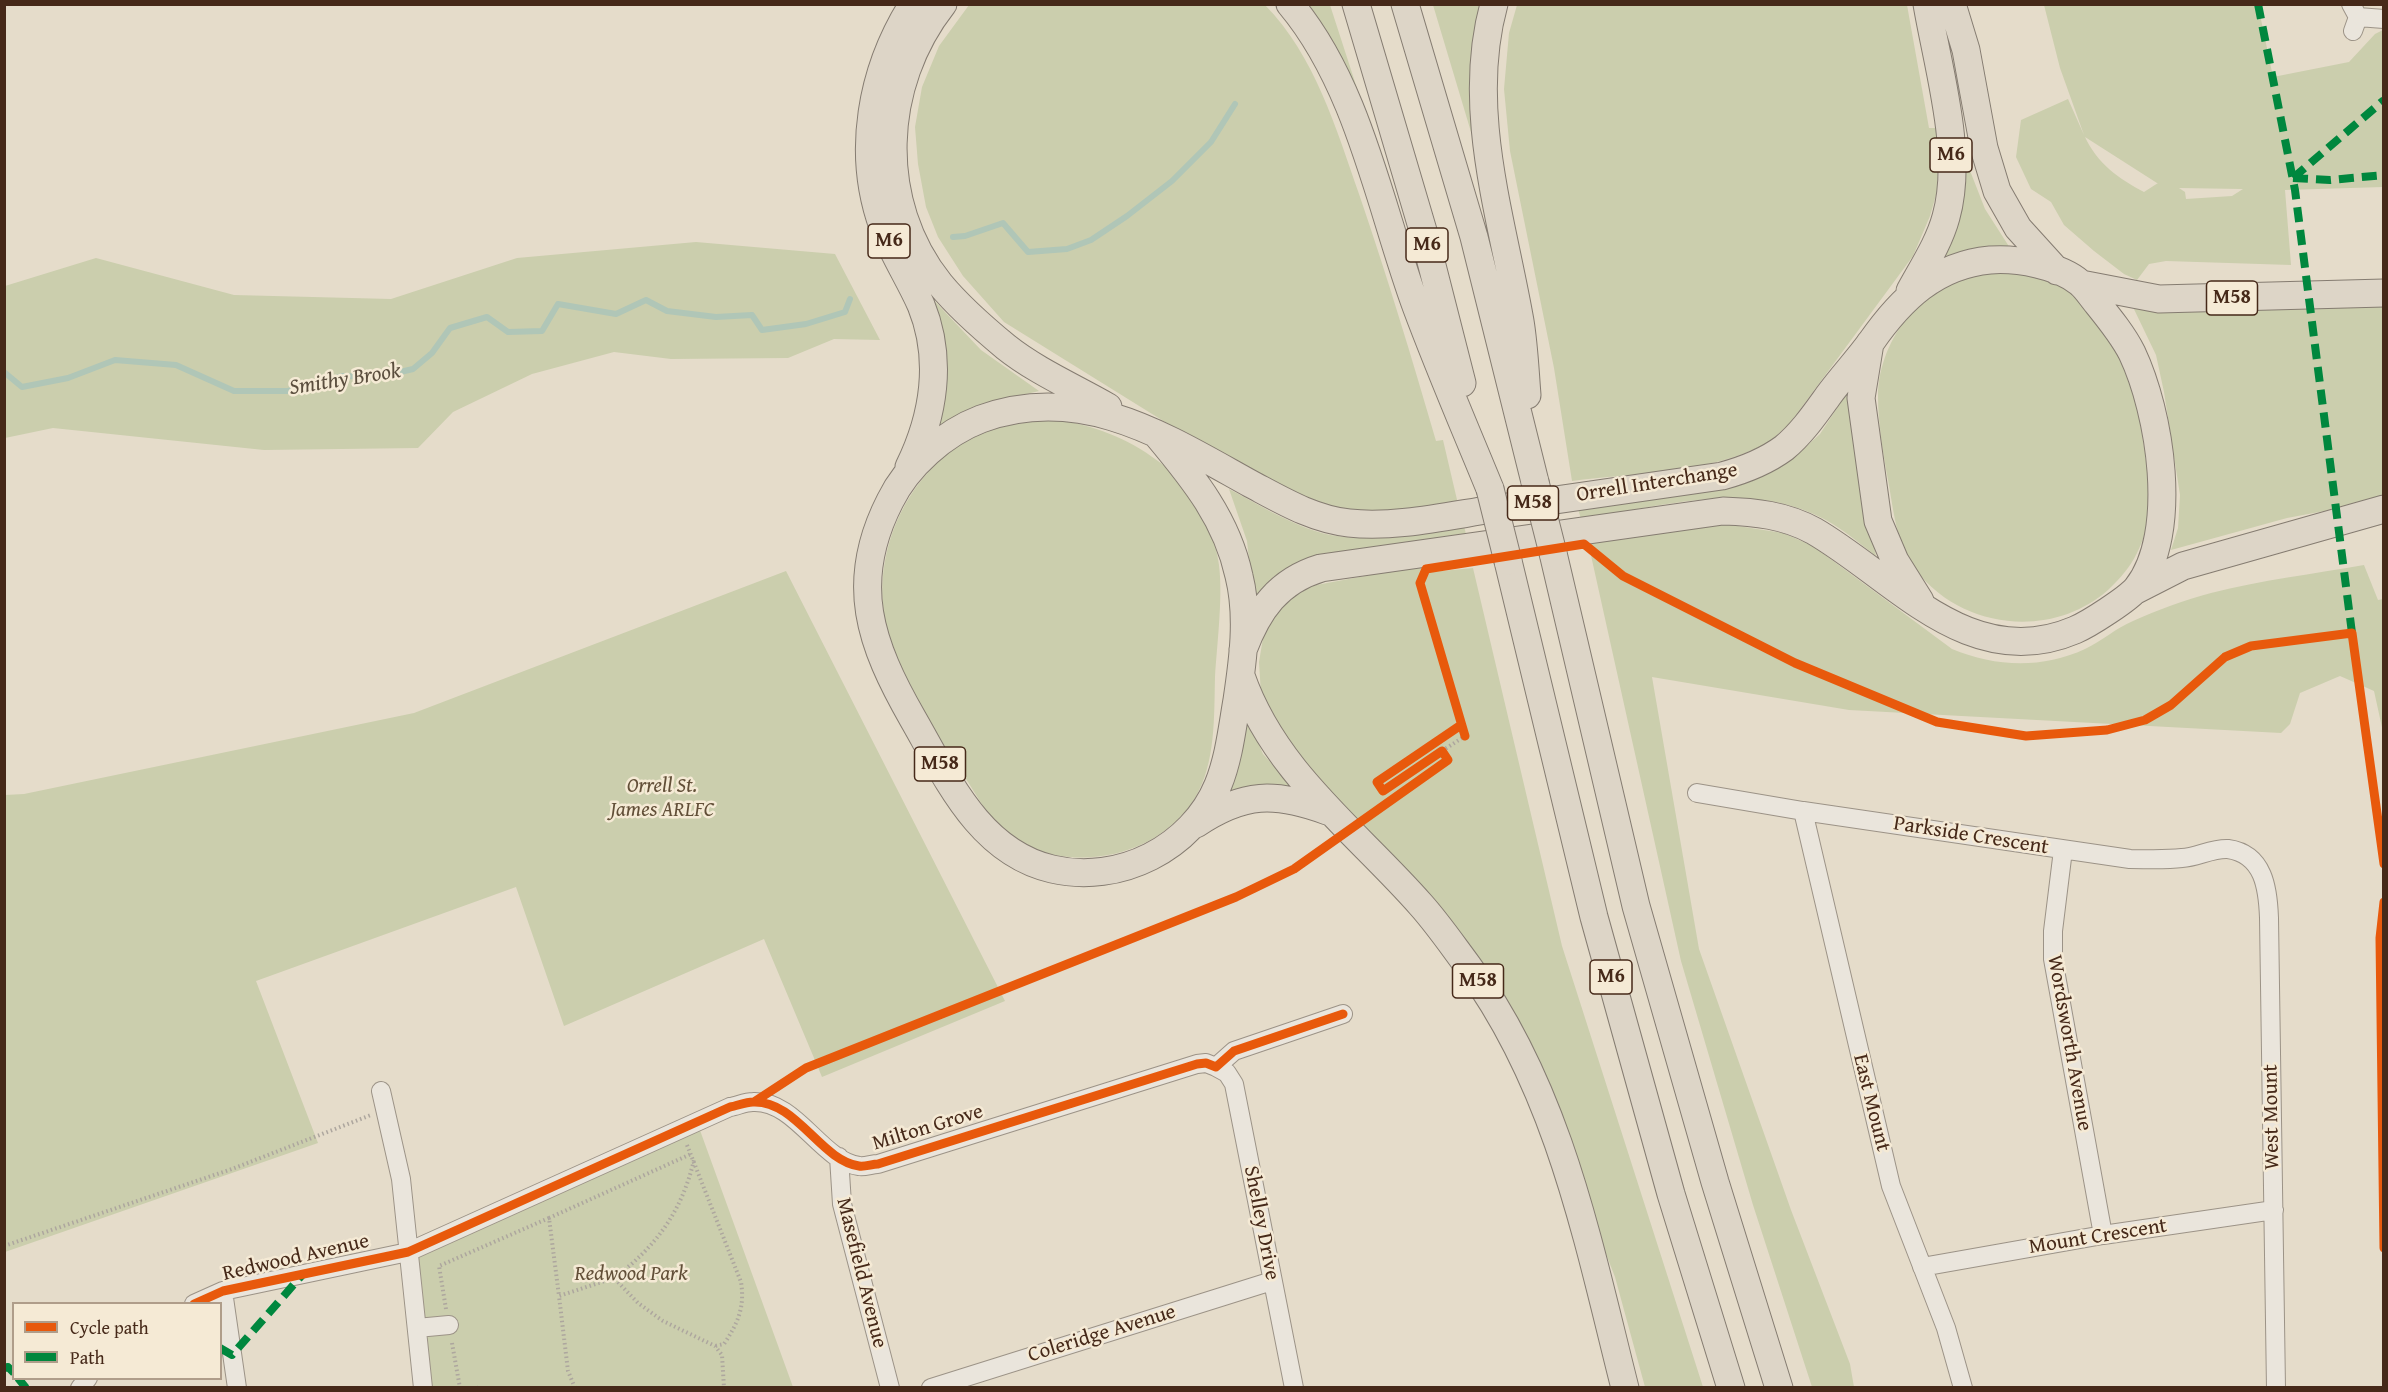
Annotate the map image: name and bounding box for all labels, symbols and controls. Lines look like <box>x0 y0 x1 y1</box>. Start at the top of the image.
road number: M6 <box>1930 138 1972 172</box>
road number: M6 <box>868 224 910 258</box>
road number: M6 <box>1406 228 1448 262</box>
road number: M58 <box>2206 281 2258 315</box>
water label: Smithy Brook <box>287 358 403 402</box>
street label: Orrell Interchange <box>1575 458 1739 508</box>
road number: M58 <box>1508 486 1558 520</box>
road number: M58 <box>914 747 966 781</box>
park label: Orrell St. James ARLFC <box>610 774 714 824</box>
street label: Parkside Crescent <box>1892 811 2050 861</box>
street label: Wordsworth Avenue <box>2041 953 2097 1133</box>
road number: M6 <box>1590 960 1632 994</box>
road number: M58 <box>1452 964 1504 998</box>
street label: East Mount <box>1847 1052 1895 1154</box>
street label: West Mount <box>2258 1064 2286 1170</box>
street label: Milton Grove <box>870 1099 986 1157</box>
street label: Shelley Drive <box>1238 1164 1284 1282</box>
street label: Masefield Avenue <box>830 1195 892 1351</box>
street label: Mount Crescent <box>2027 1214 2169 1260</box>
street label: Redwood Avenue <box>220 1229 372 1287</box>
park label: Redwood Park <box>574 1262 688 1288</box>
street label: Coleridge Avenue <box>1025 1300 1179 1368</box>
legend <box>12 1302 222 1380</box>
text: Cycle path <box>70 1314 149 1341</box>
text: Path <box>70 1344 105 1371</box>

